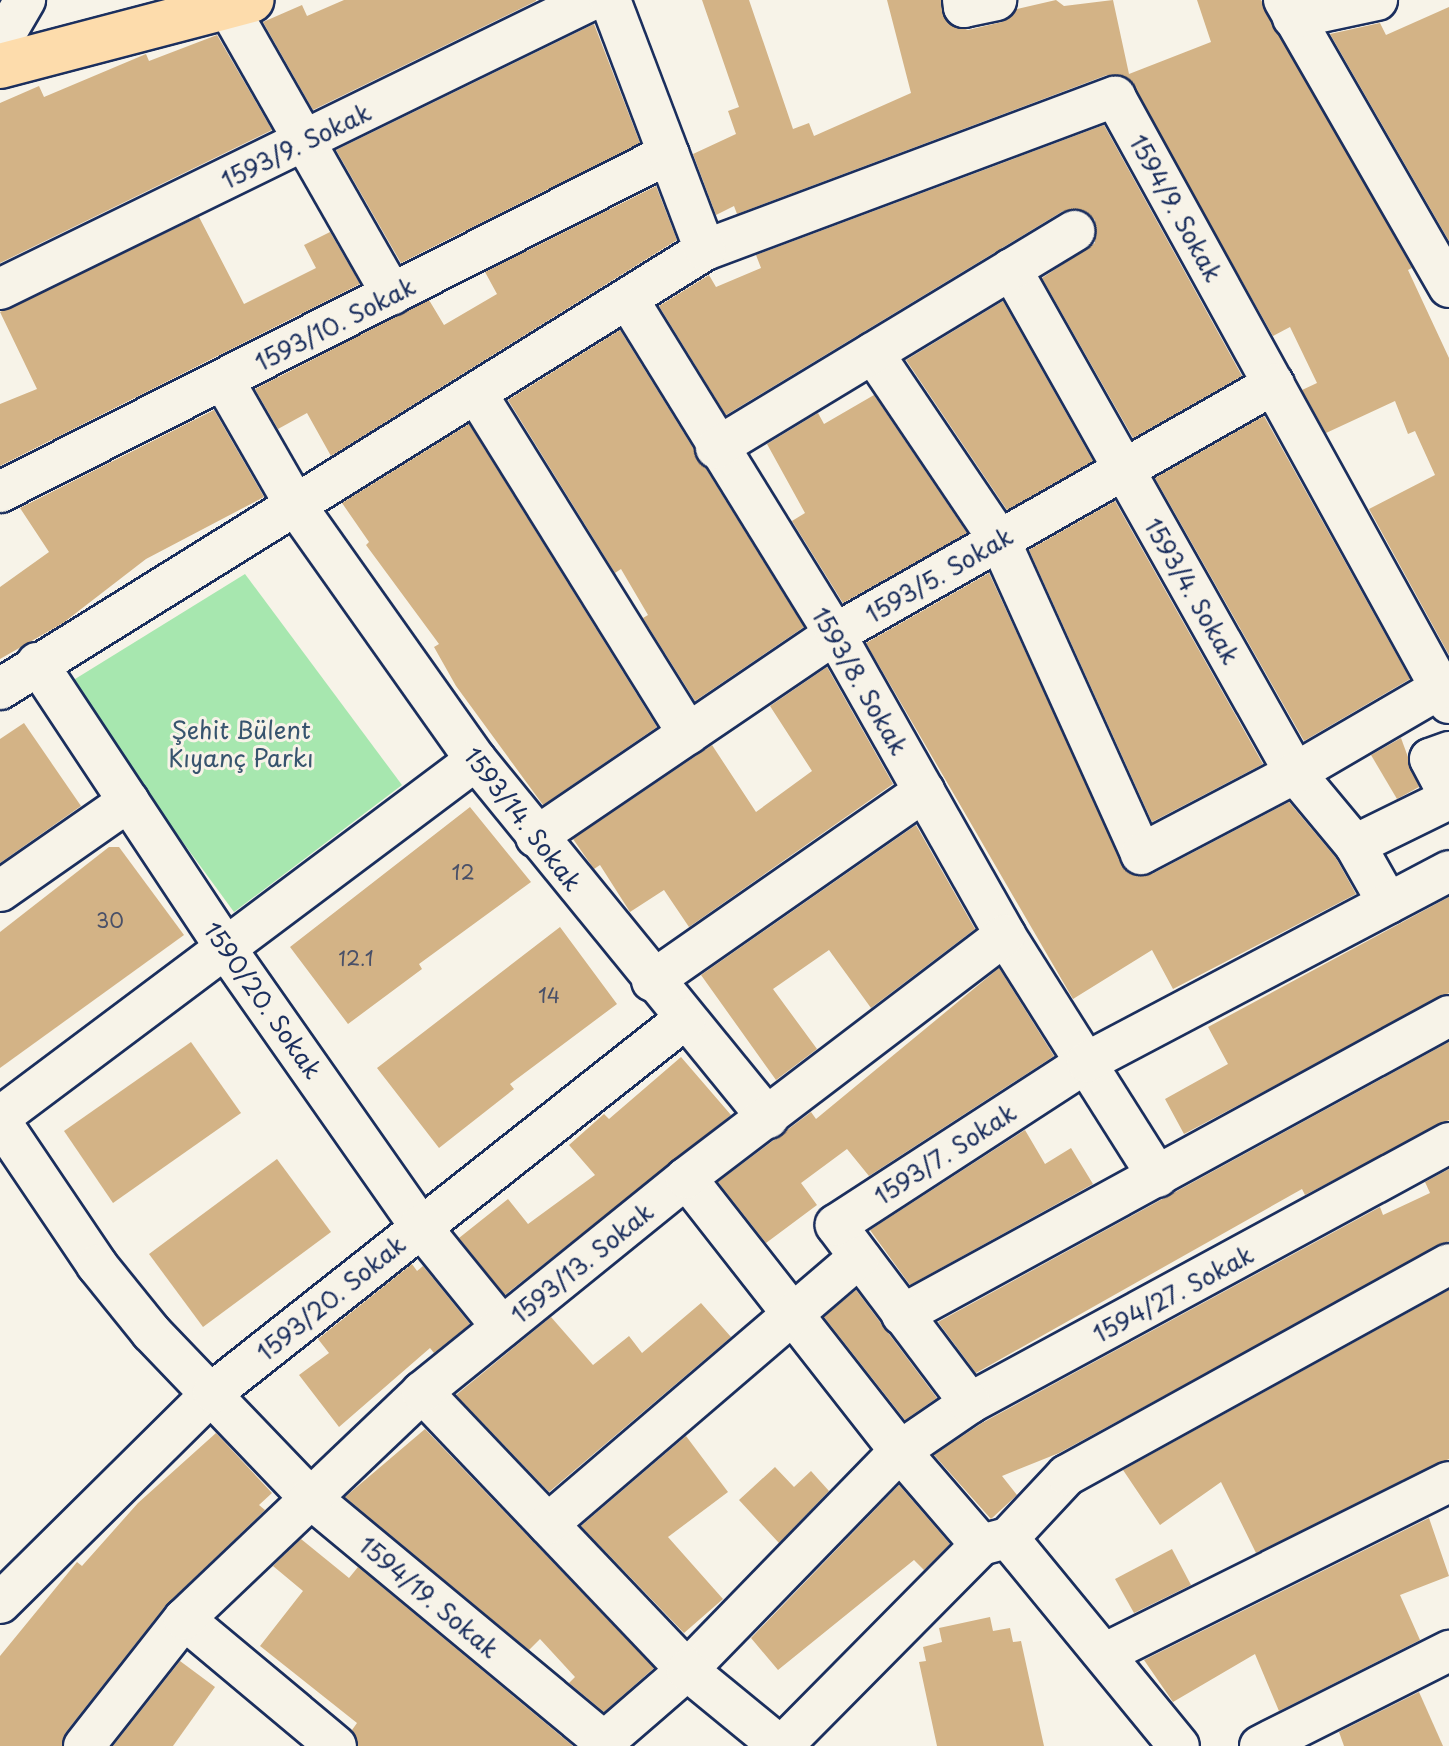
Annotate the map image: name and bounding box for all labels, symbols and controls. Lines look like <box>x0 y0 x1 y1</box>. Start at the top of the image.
street label: 1593/9. Sokak <box>216 97 376 195</box>
street label: 1594/9. Sokak <box>1124 129 1228 287</box>
street label: 1593/10. Sokak <box>249 271 421 377</box>
street label: 1593/4. Sokak <box>1138 512 1246 670</box>
street label: 1593/5. Sokak <box>860 521 1018 629</box>
street label: 1593/8. Sokak <box>806 602 914 760</box>
park label: Şehit Bülent Kıyanç Parkı <box>168 716 314 772</box>
street label: 1593/14. Sokak <box>457 740 589 898</box>
house number: 12 <box>451 860 475 884</box>
house number: 30 <box>96 908 124 932</box>
street label: 1590/20. Sokak <box>198 915 328 1085</box>
house number: 12.1 <box>338 946 374 970</box>
house number: 14 <box>538 983 560 1007</box>
street label: 1593/7. Sokak <box>869 1097 1021 1211</box>
street label: 1593/13. Sokak <box>504 1196 660 1330</box>
street label: 1593/20. Sokak <box>250 1229 412 1367</box>
street label: 1594/27. Sokak <box>1087 1239 1259 1349</box>
street label: 1594/19. Sokak <box>353 1530 505 1664</box>

